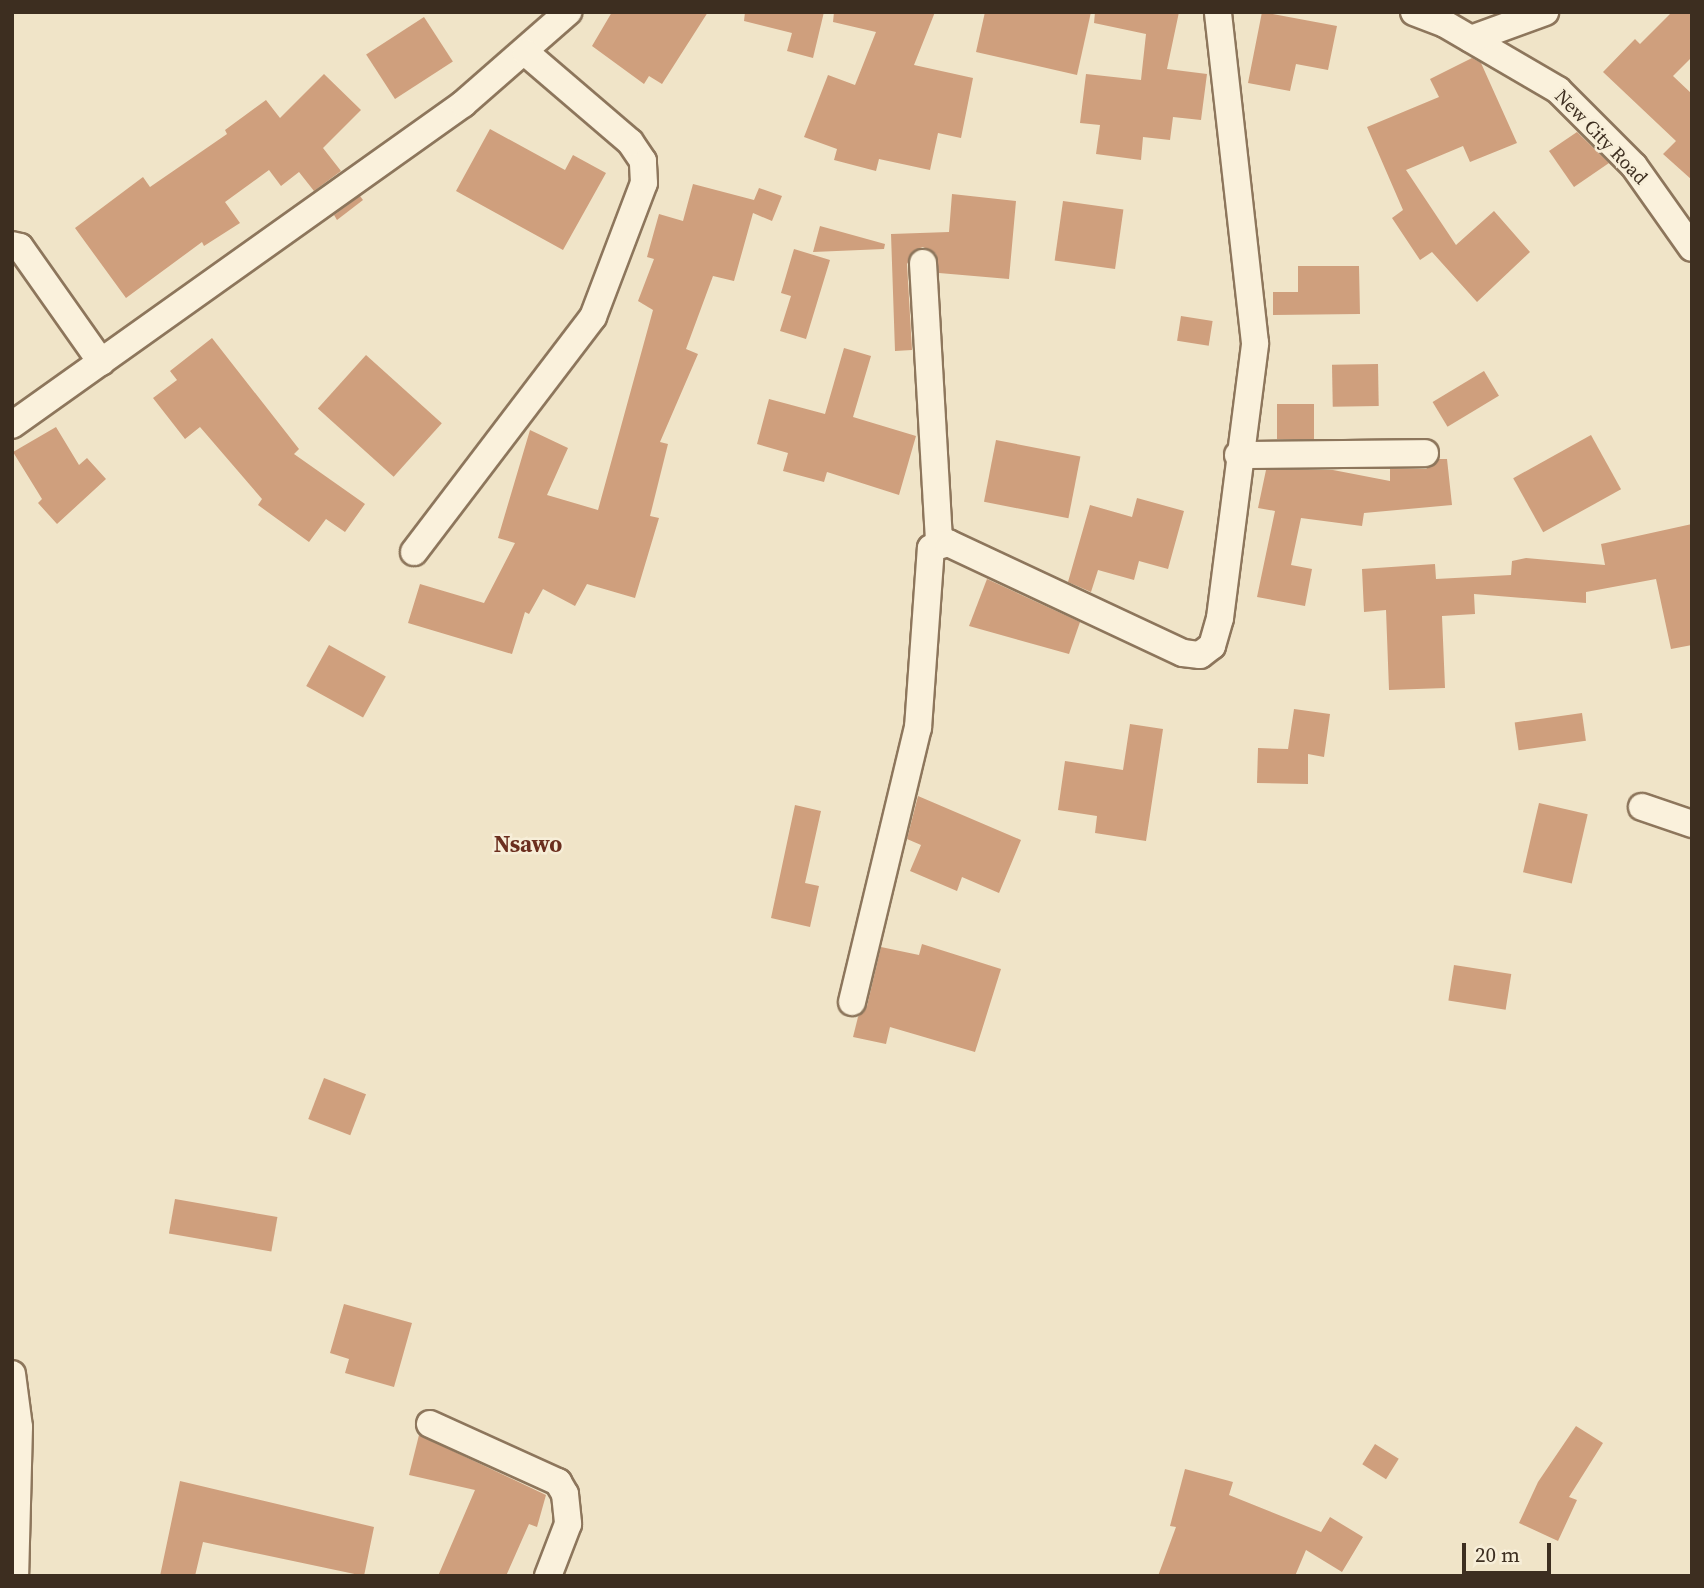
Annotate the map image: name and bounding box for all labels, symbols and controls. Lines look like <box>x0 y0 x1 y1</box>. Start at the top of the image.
street label: New City Road <box>1550 85 1652 189</box>
district label: Nsawo <box>494 830 562 858</box>
scale bar <box>1466 1528 1555 1572</box>
text: 20 m <box>1475 1540 1520 1569</box>

